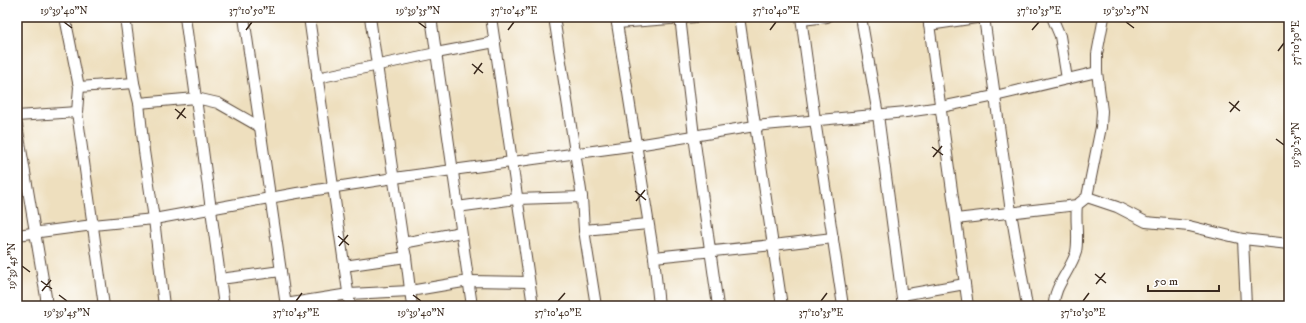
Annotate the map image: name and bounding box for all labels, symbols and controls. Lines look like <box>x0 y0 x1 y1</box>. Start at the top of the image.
text: 19°39'40"N <box>40 5 88 17</box>
text: 37°10'50"E <box>229 5 275 17</box>
text: 19°39'35"N <box>396 5 441 17</box>
text: 37°10'45"E <box>491 5 537 17</box>
text: 37°10'40"E <box>753 5 799 17</box>
text: 37°10'35"E <box>1017 5 1061 17</box>
text: 19°39'25"N <box>1103 5 1149 17</box>
text: 37°10'30"E <box>1290 21 1302 65</box>
text: 19°39'25"N <box>1290 122 1302 168</box>
text: 19°39'45"N <box>6 243 18 289</box>
scale bar <box>1148 267 1219 293</box>
text: 50 m <box>1154 274 1178 289</box>
text: 19°39'45"N <box>44 307 90 319</box>
text: 37°10'45"E <box>273 307 319 319</box>
text: 19°39'40"N <box>397 307 445 319</box>
text: 37°10'40"E <box>535 307 581 319</box>
text: 37°10'35"E <box>799 307 843 319</box>
text: 37°10'30"E <box>1061 307 1105 319</box>

